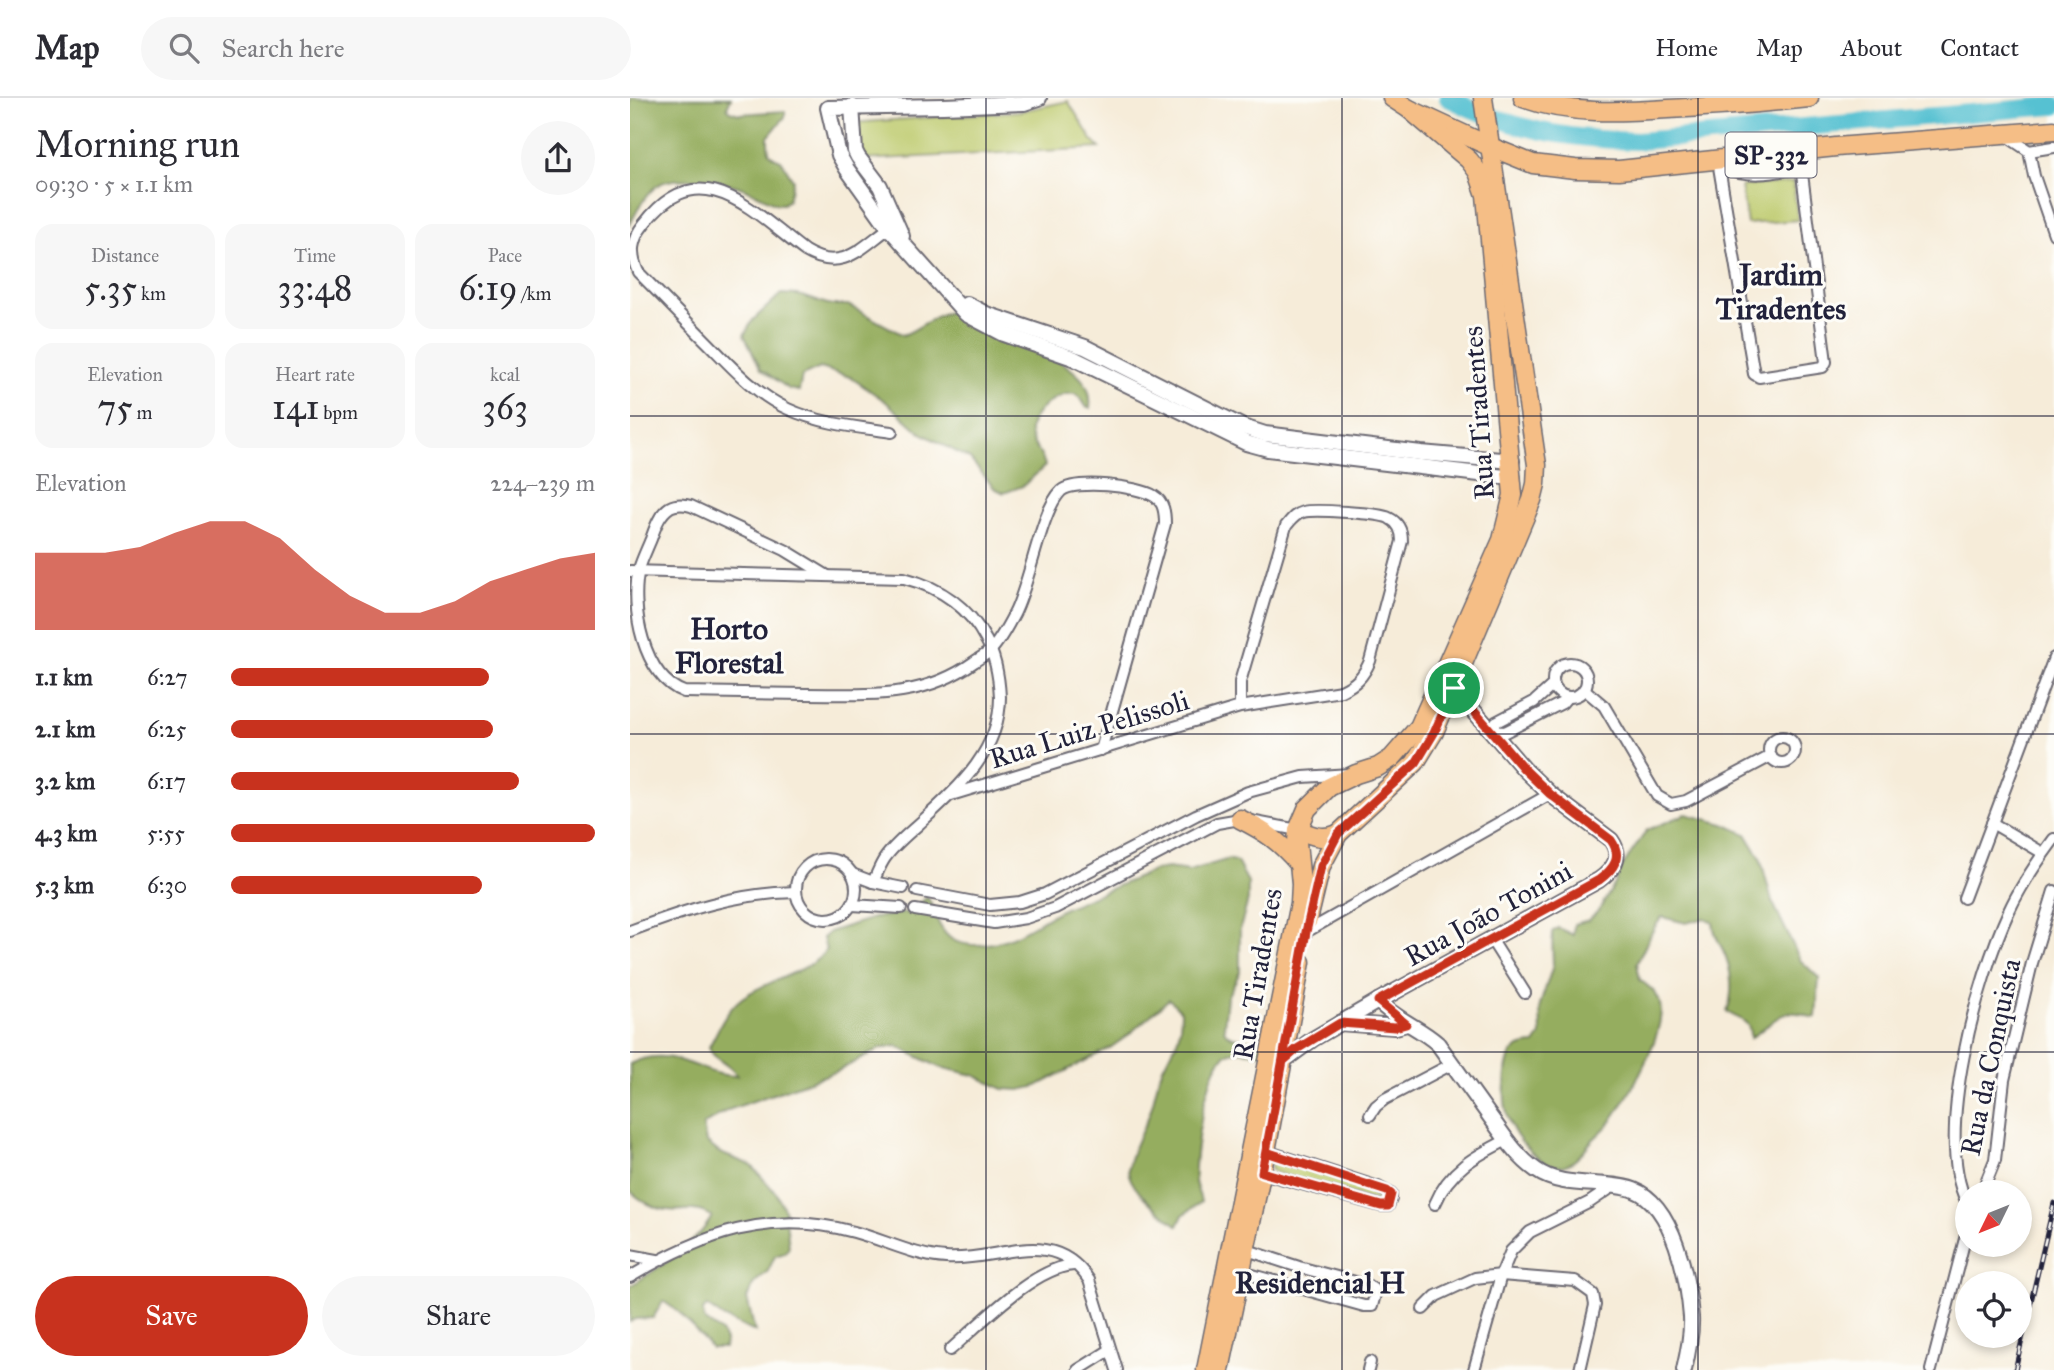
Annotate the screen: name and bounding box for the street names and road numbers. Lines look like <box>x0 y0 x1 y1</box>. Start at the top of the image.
road number: SP-332 <box>1726 132 1816 178</box>
street label: Rua Tiradentes <box>1455 325 1502 501</box>
street label: Rua Luiz Pelissoli <box>985 682 1193 776</box>
street label: Rua João Tonini <box>1398 853 1578 974</box>
street label: Rua Tiradentes <box>1225 885 1290 1063</box>
street label: Rua da Conquista <box>1953 955 2028 1159</box>

